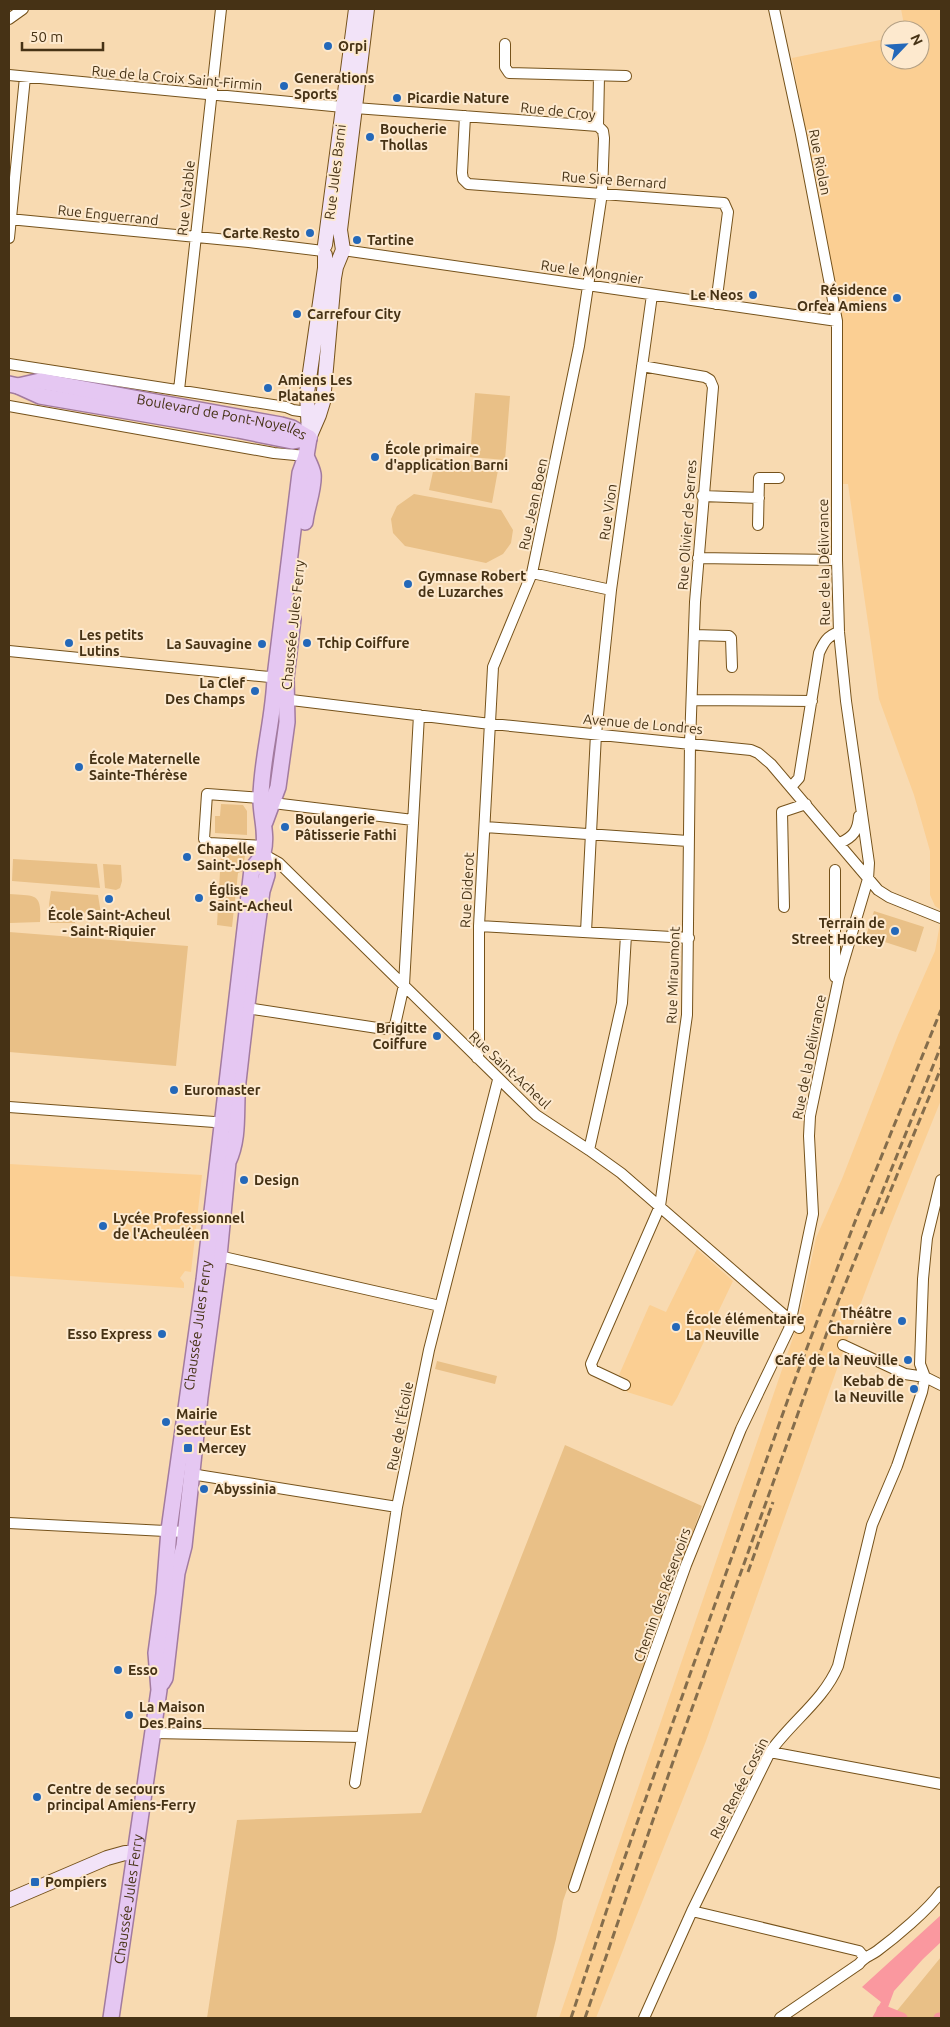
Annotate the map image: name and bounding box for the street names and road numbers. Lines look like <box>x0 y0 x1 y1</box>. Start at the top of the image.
street label: Rue de la Croix Saint-Firmin <box>91 63 263 93</box>
street label: Rue de Croy <box>520 99 597 123</box>
street label: Rue Jules Barni <box>321 123 349 221</box>
street label: Rue Riolan <box>806 128 834 196</box>
street label: Rue Vatable <box>174 159 198 237</box>
street label: Rue Sire Bernard <box>561 168 667 192</box>
street label: Rue Enguerrand <box>57 202 159 228</box>
street label: Rue le Mongnier <box>540 257 645 287</box>
street label: Boulevard de Pont-Noyelles <box>135 391 310 443</box>
street label: Rue Jean Boen <box>515 457 551 551</box>
street label: Rue Olivier de Serres <box>674 459 700 591</box>
street label: Rue Vion <box>596 483 620 541</box>
street label: Rue de la Délivrance <box>815 498 833 626</box>
street label: Chaussée Jules Ferry <box>278 559 308 691</box>
street label: Avenue de Londres <box>582 711 704 737</box>
street label: Rue Diderot <box>457 851 477 928</box>
street label: Rue Miraumont <box>663 926 683 1024</box>
street label: Rue de la Délivrance <box>789 993 829 1121</box>
street label: Rue Saint-Acheul <box>466 1028 554 1112</box>
street label: Chaussée Jules Ferry <box>181 1259 214 1391</box>
street label: Rue de l'Étoile <box>383 1380 416 1472</box>
street label: Chemin des Réservoirs <box>630 1526 694 1664</box>
street label: Rue Renée Cossin <box>707 1735 771 1841</box>
street label: Chaussée Jules Ferry <box>111 1833 146 1965</box>

